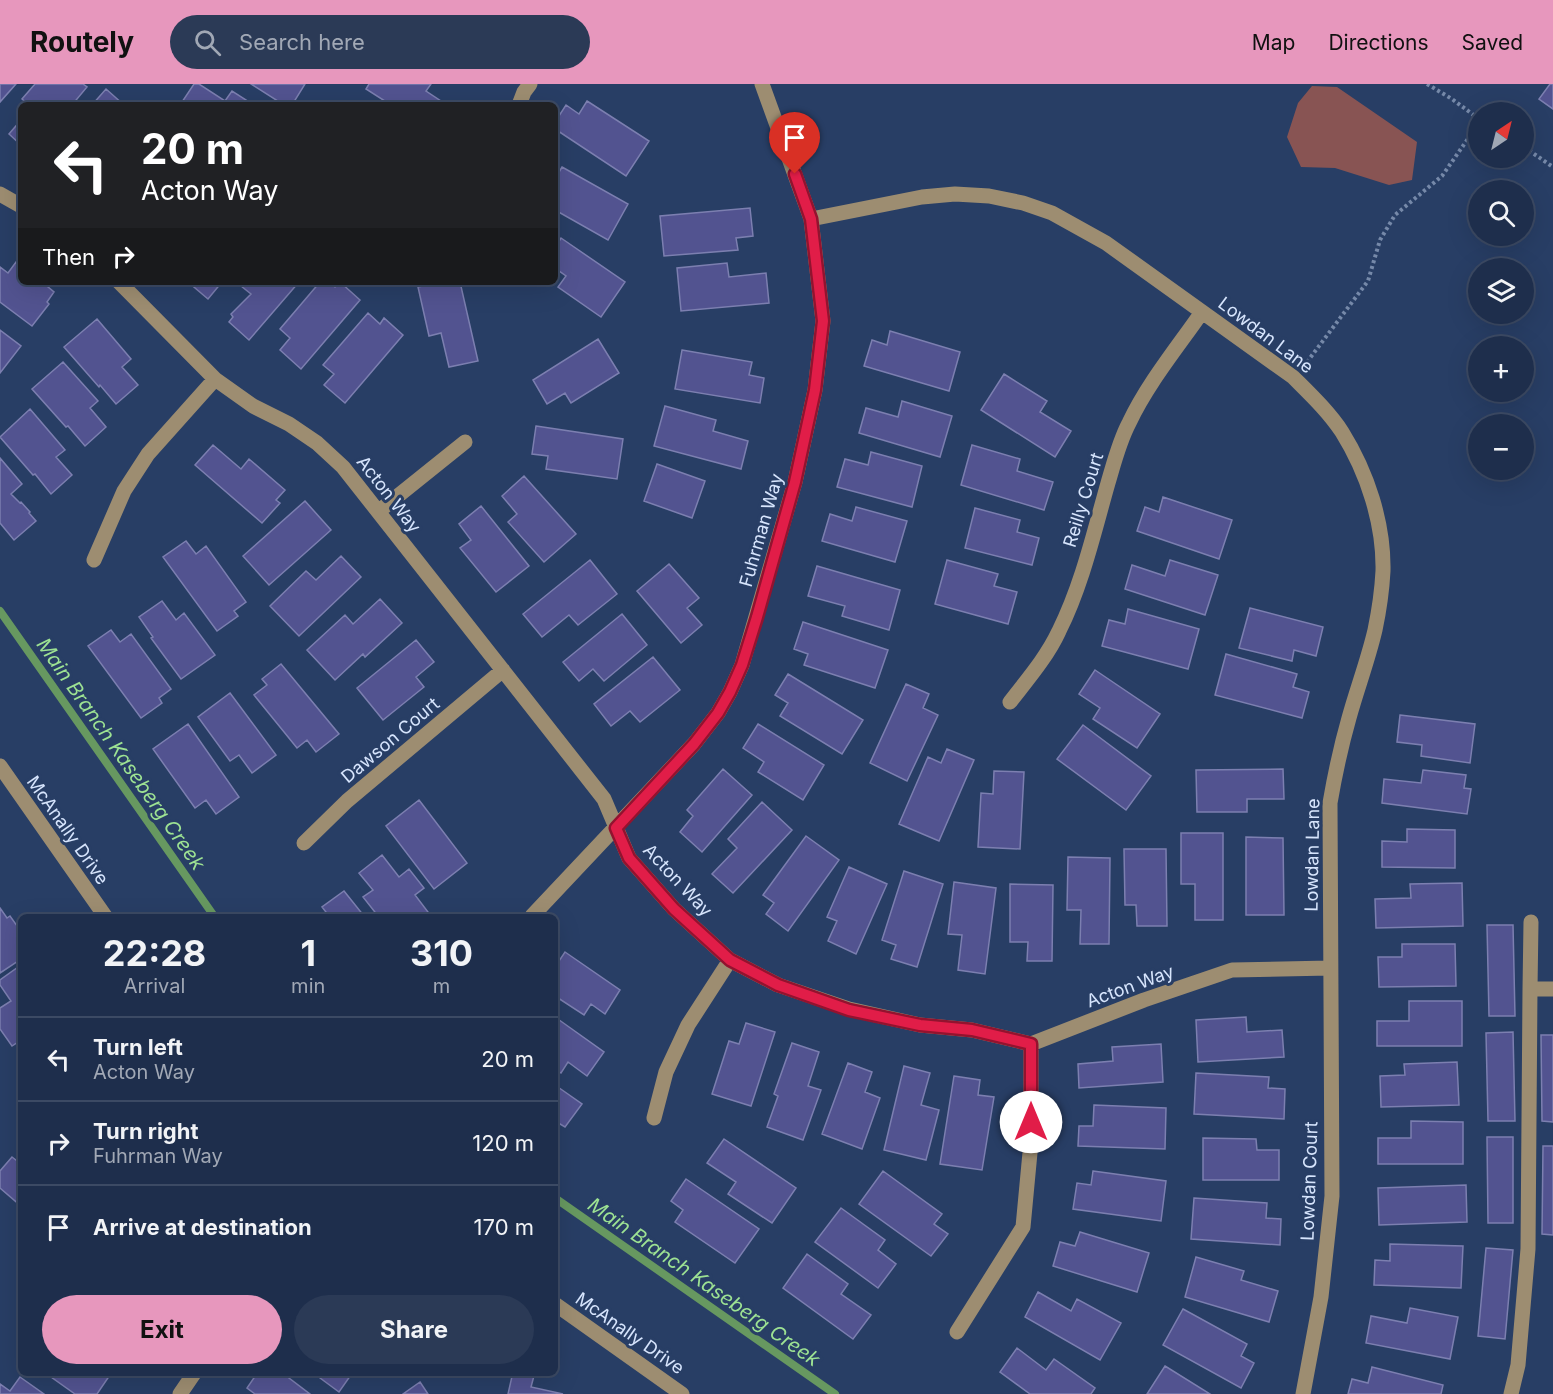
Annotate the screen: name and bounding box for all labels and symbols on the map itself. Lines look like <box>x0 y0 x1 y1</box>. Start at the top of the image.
north arrow <box>1468 102 1534 168</box>
pin <box>769 112 820 174</box>
street label: Lowdan Lane <box>1214 293 1318 377</box>
street label: Reilly Court <box>1059 450 1107 550</box>
street label: Acton Way <box>353 451 425 537</box>
street label: Fuhrman Way <box>735 471 787 589</box>
water label: Main Branch Kaseberg Creek <box>32 633 211 875</box>
street label: Dawson Court <box>337 693 443 787</box>
street label: McAnally Drive <box>23 772 113 888</box>
street label: Lowdan Lane <box>1301 798 1323 912</box>
street label: Acton Way <box>639 839 717 921</box>
street label: Acton Way <box>1083 960 1177 1012</box>
position arrow <box>999 1090 1063 1154</box>
street label: Lowdan Court <box>1296 1121 1322 1241</box>
water label: Main Branch Kaseberg Creek <box>583 1193 825 1372</box>
street label: McAnally Drive <box>572 1288 688 1378</box>

